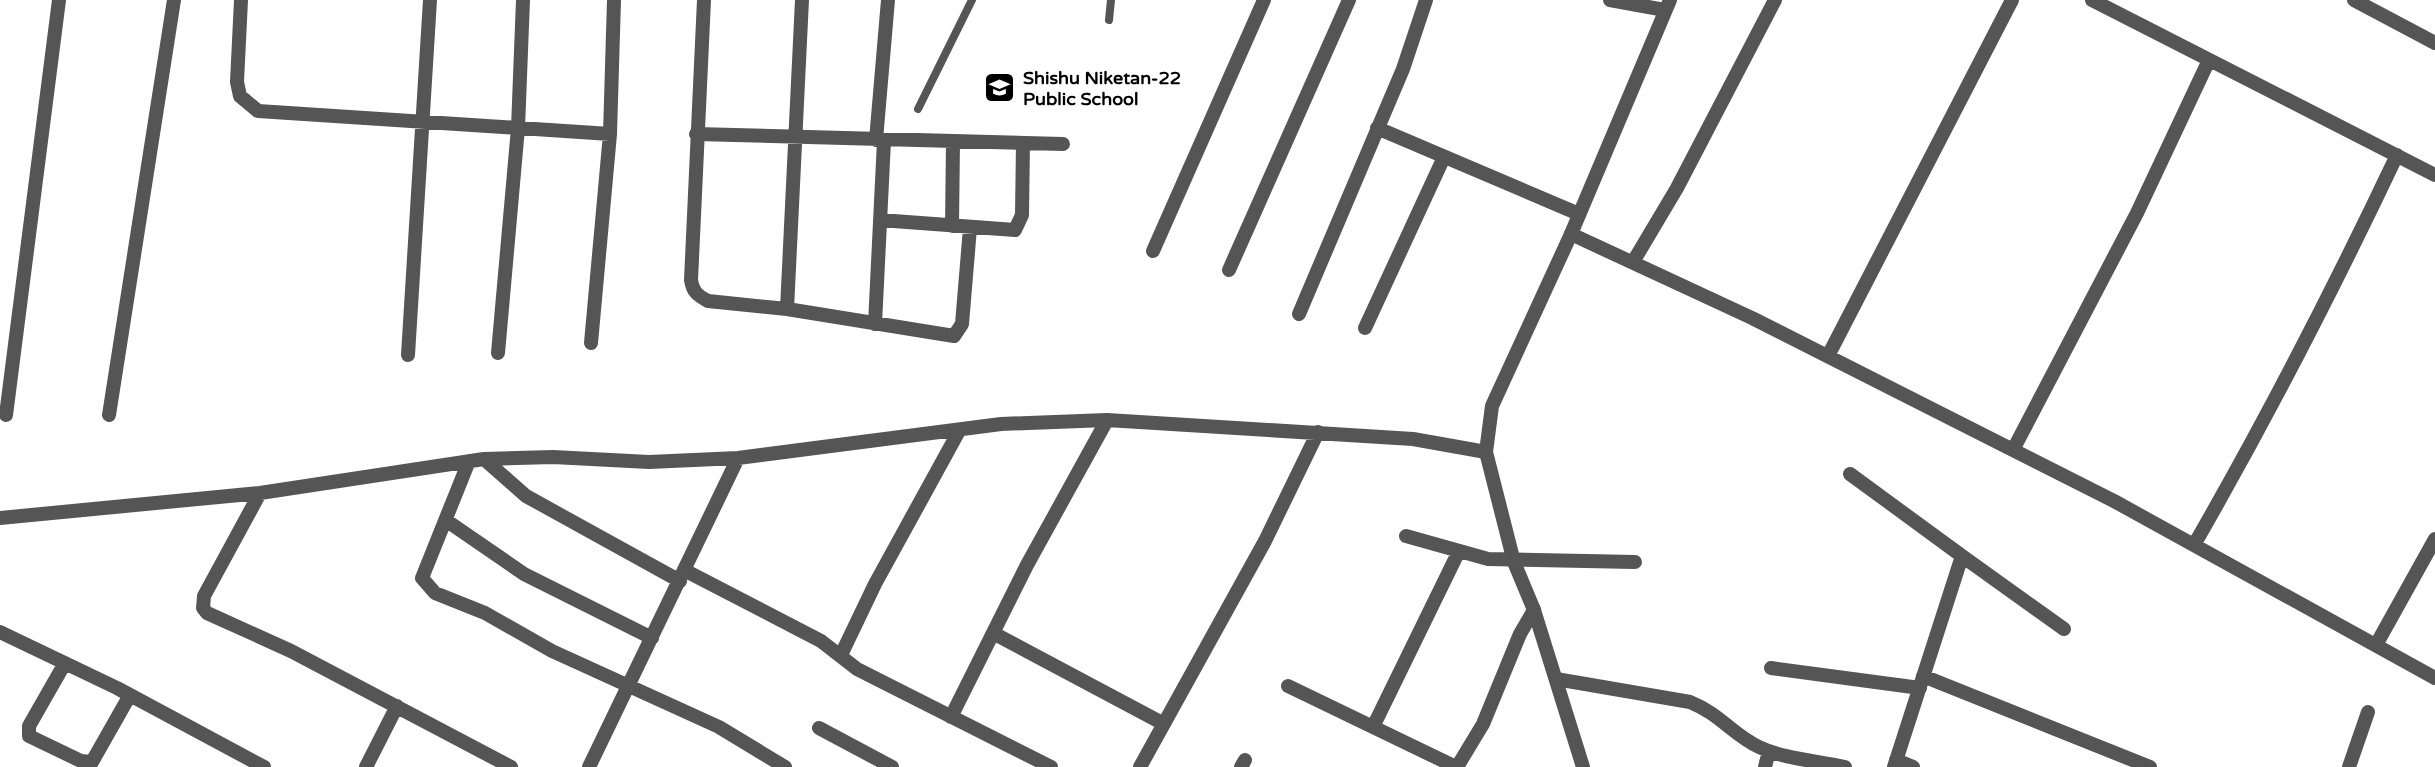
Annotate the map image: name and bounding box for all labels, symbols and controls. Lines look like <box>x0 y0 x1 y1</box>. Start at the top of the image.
place label: Shishu Niketan-22 Public School <box>1023 67 1181 110</box>
school or university icon: Shishu Niketan-22 Public School <box>983 71 1017 105</box>

